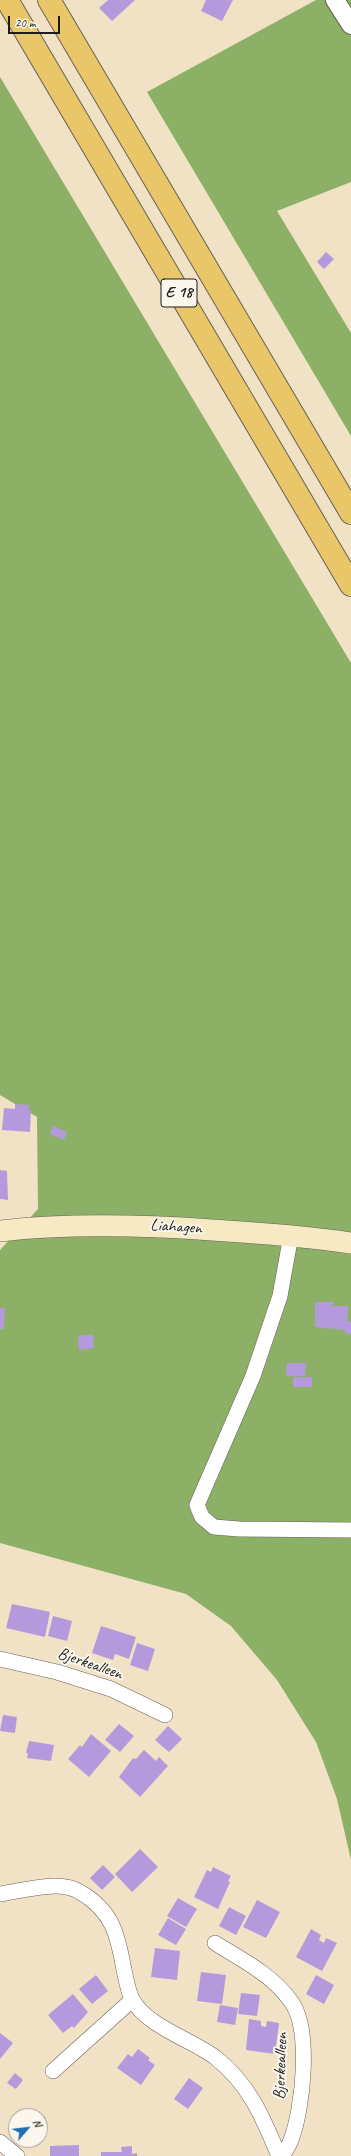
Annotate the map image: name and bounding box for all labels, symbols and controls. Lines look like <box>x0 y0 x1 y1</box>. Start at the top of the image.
scale bar <box>10 8 62 34</box>
text: 20 m <box>15 15 35 31</box>
road number: E 18 <box>161 279 197 307</box>
street label: Liahagen <box>150 1215 202 1239</box>
street label: Bjerkealleen <box>55 1643 125 1685</box>
street label: Bjerkealleen <box>270 2032 292 2100</box>
north arrow <box>8 2108 48 2148</box>
text: N <box>30 2117 45 2129</box>

